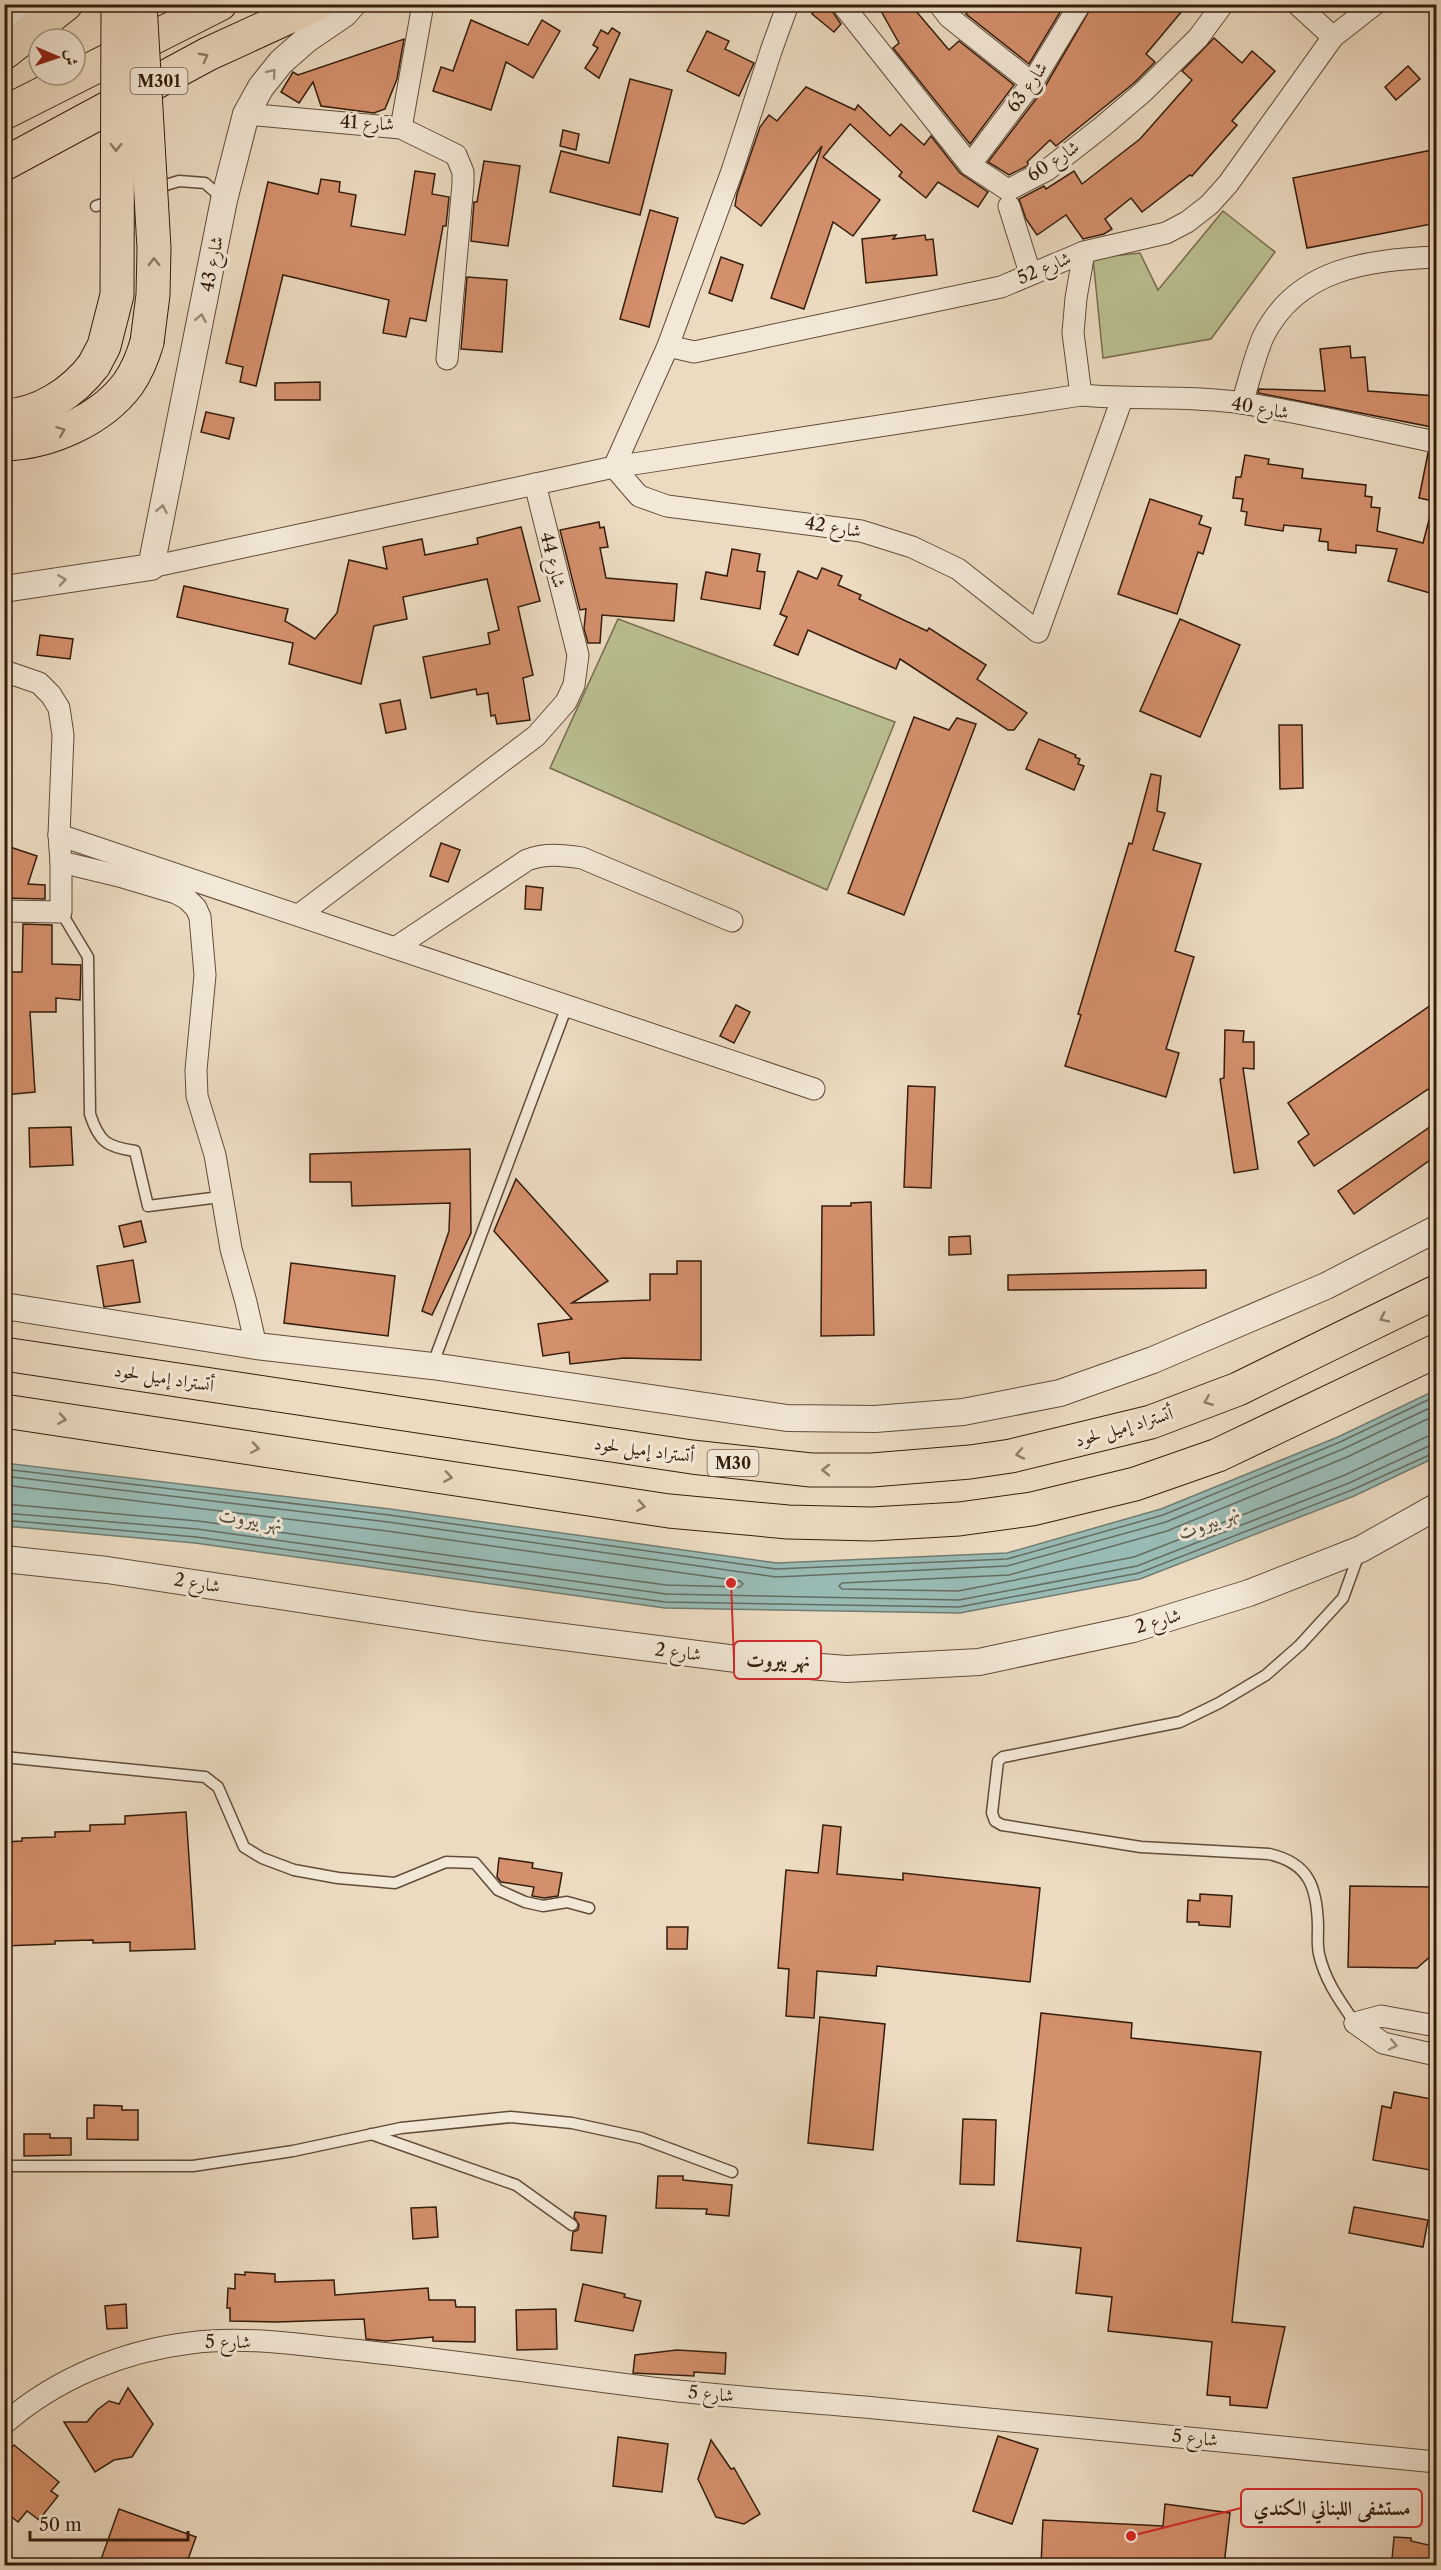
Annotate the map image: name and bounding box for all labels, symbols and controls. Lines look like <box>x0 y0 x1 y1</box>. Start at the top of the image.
north arrow <box>27 27 87 87</box>
text: ش <box>62 49 82 66</box>
one-way arrow <box>198 53 208 64</box>
street label: شارع 63 <box>1002 58 1055 119</box>
road number: M301 <box>130 68 188 94</box>
one-way arrow <box>264 69 275 80</box>
street label: شارع 41 <box>339 111 395 139</box>
street label: شارع 60 <box>1023 136 1085 190</box>
one-way arrow <box>110 142 122 151</box>
street label: شارع 43 <box>196 234 232 295</box>
street label: شارع 52 <box>1014 247 1076 293</box>
one-way arrow <box>148 258 160 267</box>
one-way arrow <box>194 314 207 324</box>
street label: شارع 40 <box>1229 392 1290 428</box>
one-way arrow <box>55 426 66 439</box>
one-way arrow <box>155 505 168 515</box>
street label: شارع 42 <box>803 512 863 546</box>
street label: شارع 44 <box>532 530 571 591</box>
one-way arrow <box>58 575 67 587</box>
one-way arrow <box>1379 1310 1390 1322</box>
street label: أتستراد إميل لحود <box>112 1357 217 1399</box>
one-way arrow <box>1203 1394 1214 1406</box>
street label: أتستراد إميل لحود <box>1072 1400 1177 1453</box>
one-way arrow <box>58 1413 67 1425</box>
street label: أتستراد إميل لحود <box>592 1430 697 1470</box>
one-way arrow <box>251 1442 260 1454</box>
one-way arrow <box>1016 1447 1026 1460</box>
road number: M30 <box>708 1450 758 1476</box>
one-way arrow <box>822 1464 831 1476</box>
one-way arrow <box>443 1471 453 1483</box>
water label: نهر بيروت <box>1175 1499 1244 1546</box>
one-way arrow <box>636 1500 645 1512</box>
water label: نهر بيروت <box>217 1503 285 1536</box>
street label: شارع 2 <box>172 1569 222 1601</box>
street label: شارع 2 <box>1133 1604 1185 1642</box>
street label: شارع 2 <box>653 1638 702 1670</box>
callout: نهر بيروت <box>734 1641 821 1679</box>
text: نهر بيروت <box>746 1648 810 1674</box>
one-way arrow <box>1388 2038 1398 2051</box>
street label: شارع 5 <box>205 2331 251 2357</box>
street label: شارع 5 <box>687 2381 735 2411</box>
street label: شارع 5 <box>1171 2425 1219 2455</box>
callout: مستشفى اللبناني الكندي <box>1241 2489 1422 2527</box>
text: مستشفى اللبناني الكندي <box>1253 2496 1411 2525</box>
scale bar <box>30 2504 188 2542</box>
text: 50 m <box>39 2514 82 2536</box>

